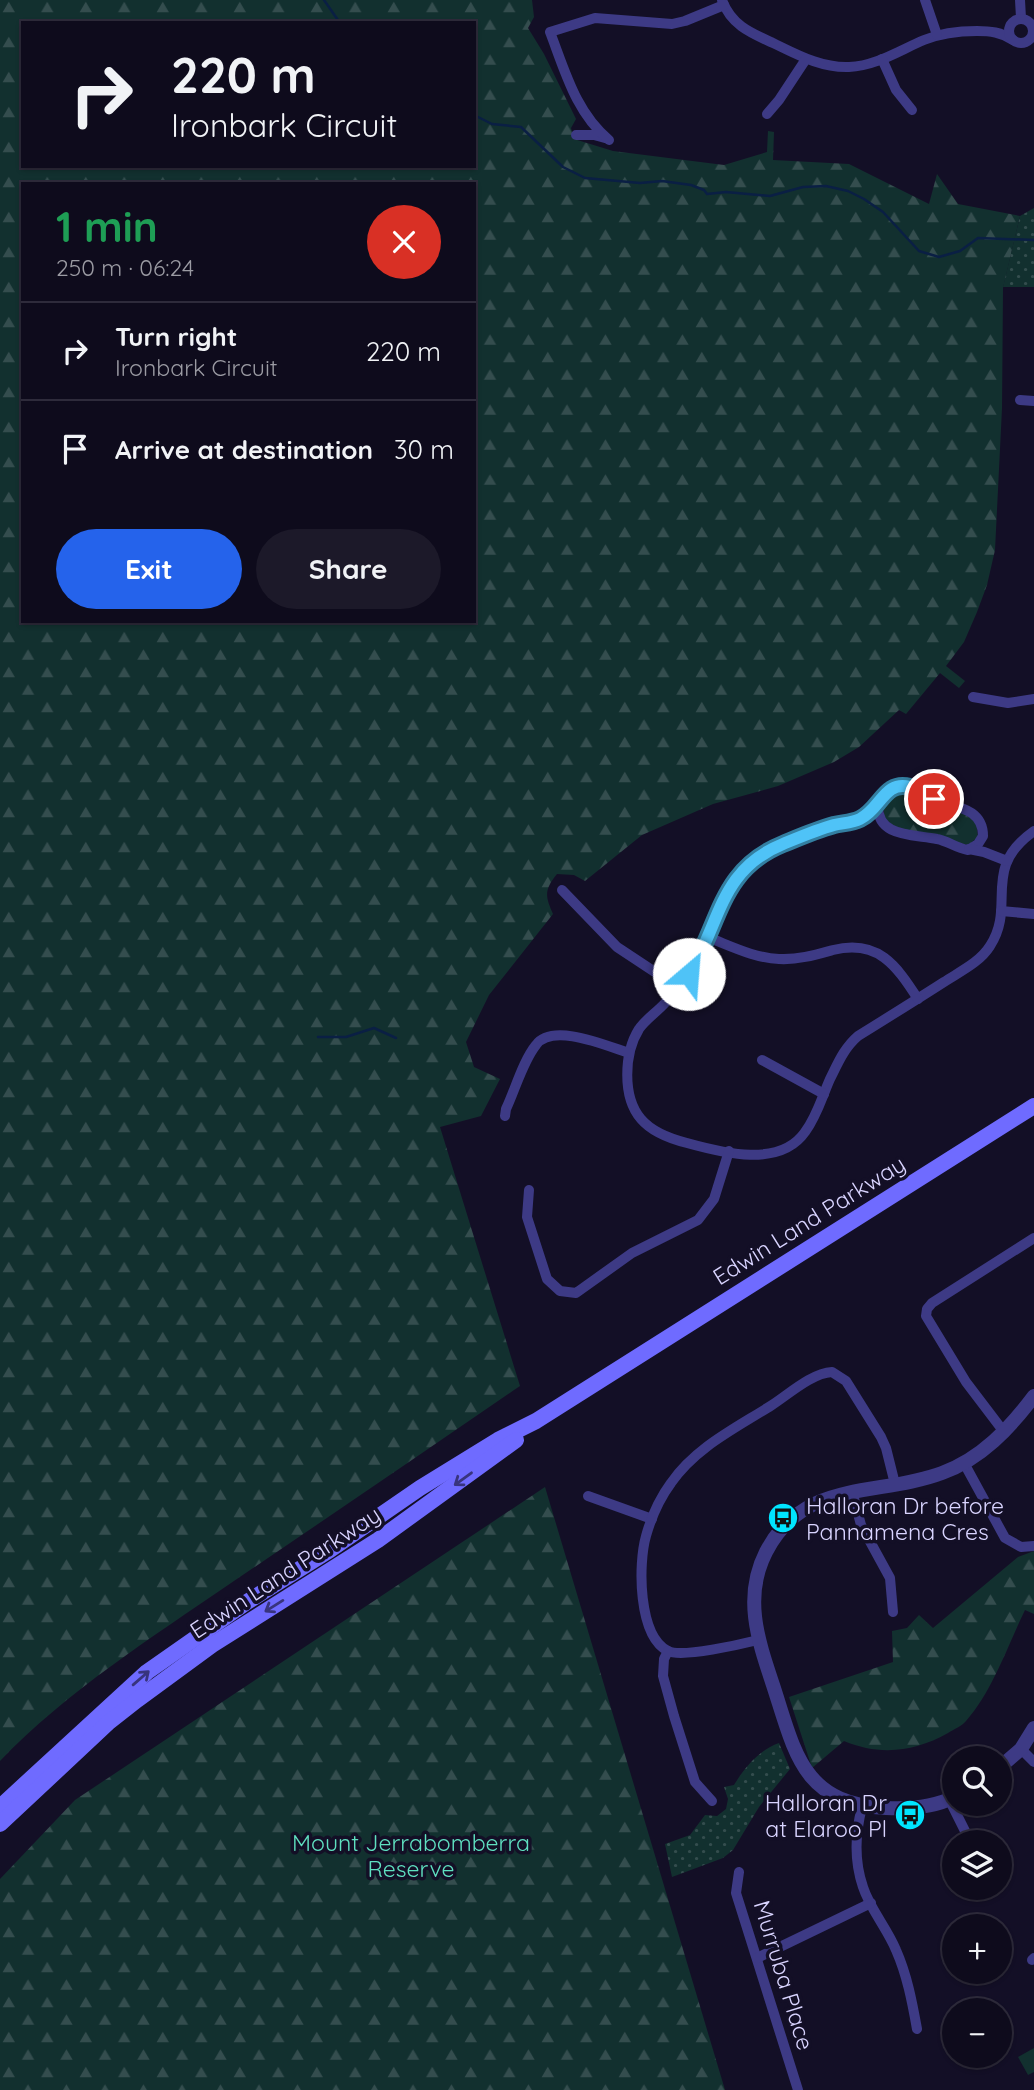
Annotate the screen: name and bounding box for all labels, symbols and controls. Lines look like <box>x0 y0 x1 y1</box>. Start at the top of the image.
text: 220 m <box>171 44 316 105</box>
icon: right <box>56 49 147 140</box>
text: Ironbark Circuit <box>171 105 397 145</box>
text: 1 min <box>56 200 158 253</box>
button: close <box>367 205 441 279</box>
text: 250 m · 06:24 <box>56 253 194 282</box>
text: Turn right <box>115 320 237 353</box>
icon: right <box>56 332 94 370</box>
text: 220 m <box>366 335 441 368</box>
text: Ironbark Circuit <box>115 353 278 382</box>
icon: arrive <box>56 430 94 468</box>
text: Arrive at destination <box>115 433 373 466</box>
text: 30 m <box>394 433 454 466</box>
button: Exit <box>56 529 242 609</box>
button: Share <box>256 529 441 609</box>
pin <box>904 769 964 829</box>
icon: arrive <box>915 780 953 818</box>
position arrow <box>652 937 726 1011</box>
street label: Edwin Land Parkway <box>707 1149 911 1291</box>
one-way arrow <box>454 1472 473 1486</box>
place label: Halloran Dr before Pannamena Cres <box>806 1491 1004 1546</box>
street label: Edwin Land Parkway <box>184 1500 386 1644</box>
bus stop icon: Halloran Dr before Pannamena Cres <box>766 1501 800 1535</box>
one-way arrow <box>265 1598 284 1613</box>
one-way arrow <box>132 1670 150 1686</box>
map controls <box>942 1746 1012 2068</box>
button: search <box>942 1746 1012 1816</box>
place label: Halloran Dr at Elaroo Pl <box>765 1788 887 1843</box>
bus stop icon: Halloran Dr at Elaroo Pl <box>893 1798 927 1832</box>
park label: Mount Jerrabomberra Reserve <box>292 1828 530 1883</box>
button: layers <box>942 1830 1012 1900</box>
street label: Murruba Place <box>747 1897 821 2053</box>
button: + <box>942 1914 1012 1984</box>
button: − <box>942 1998 1012 2068</box>

